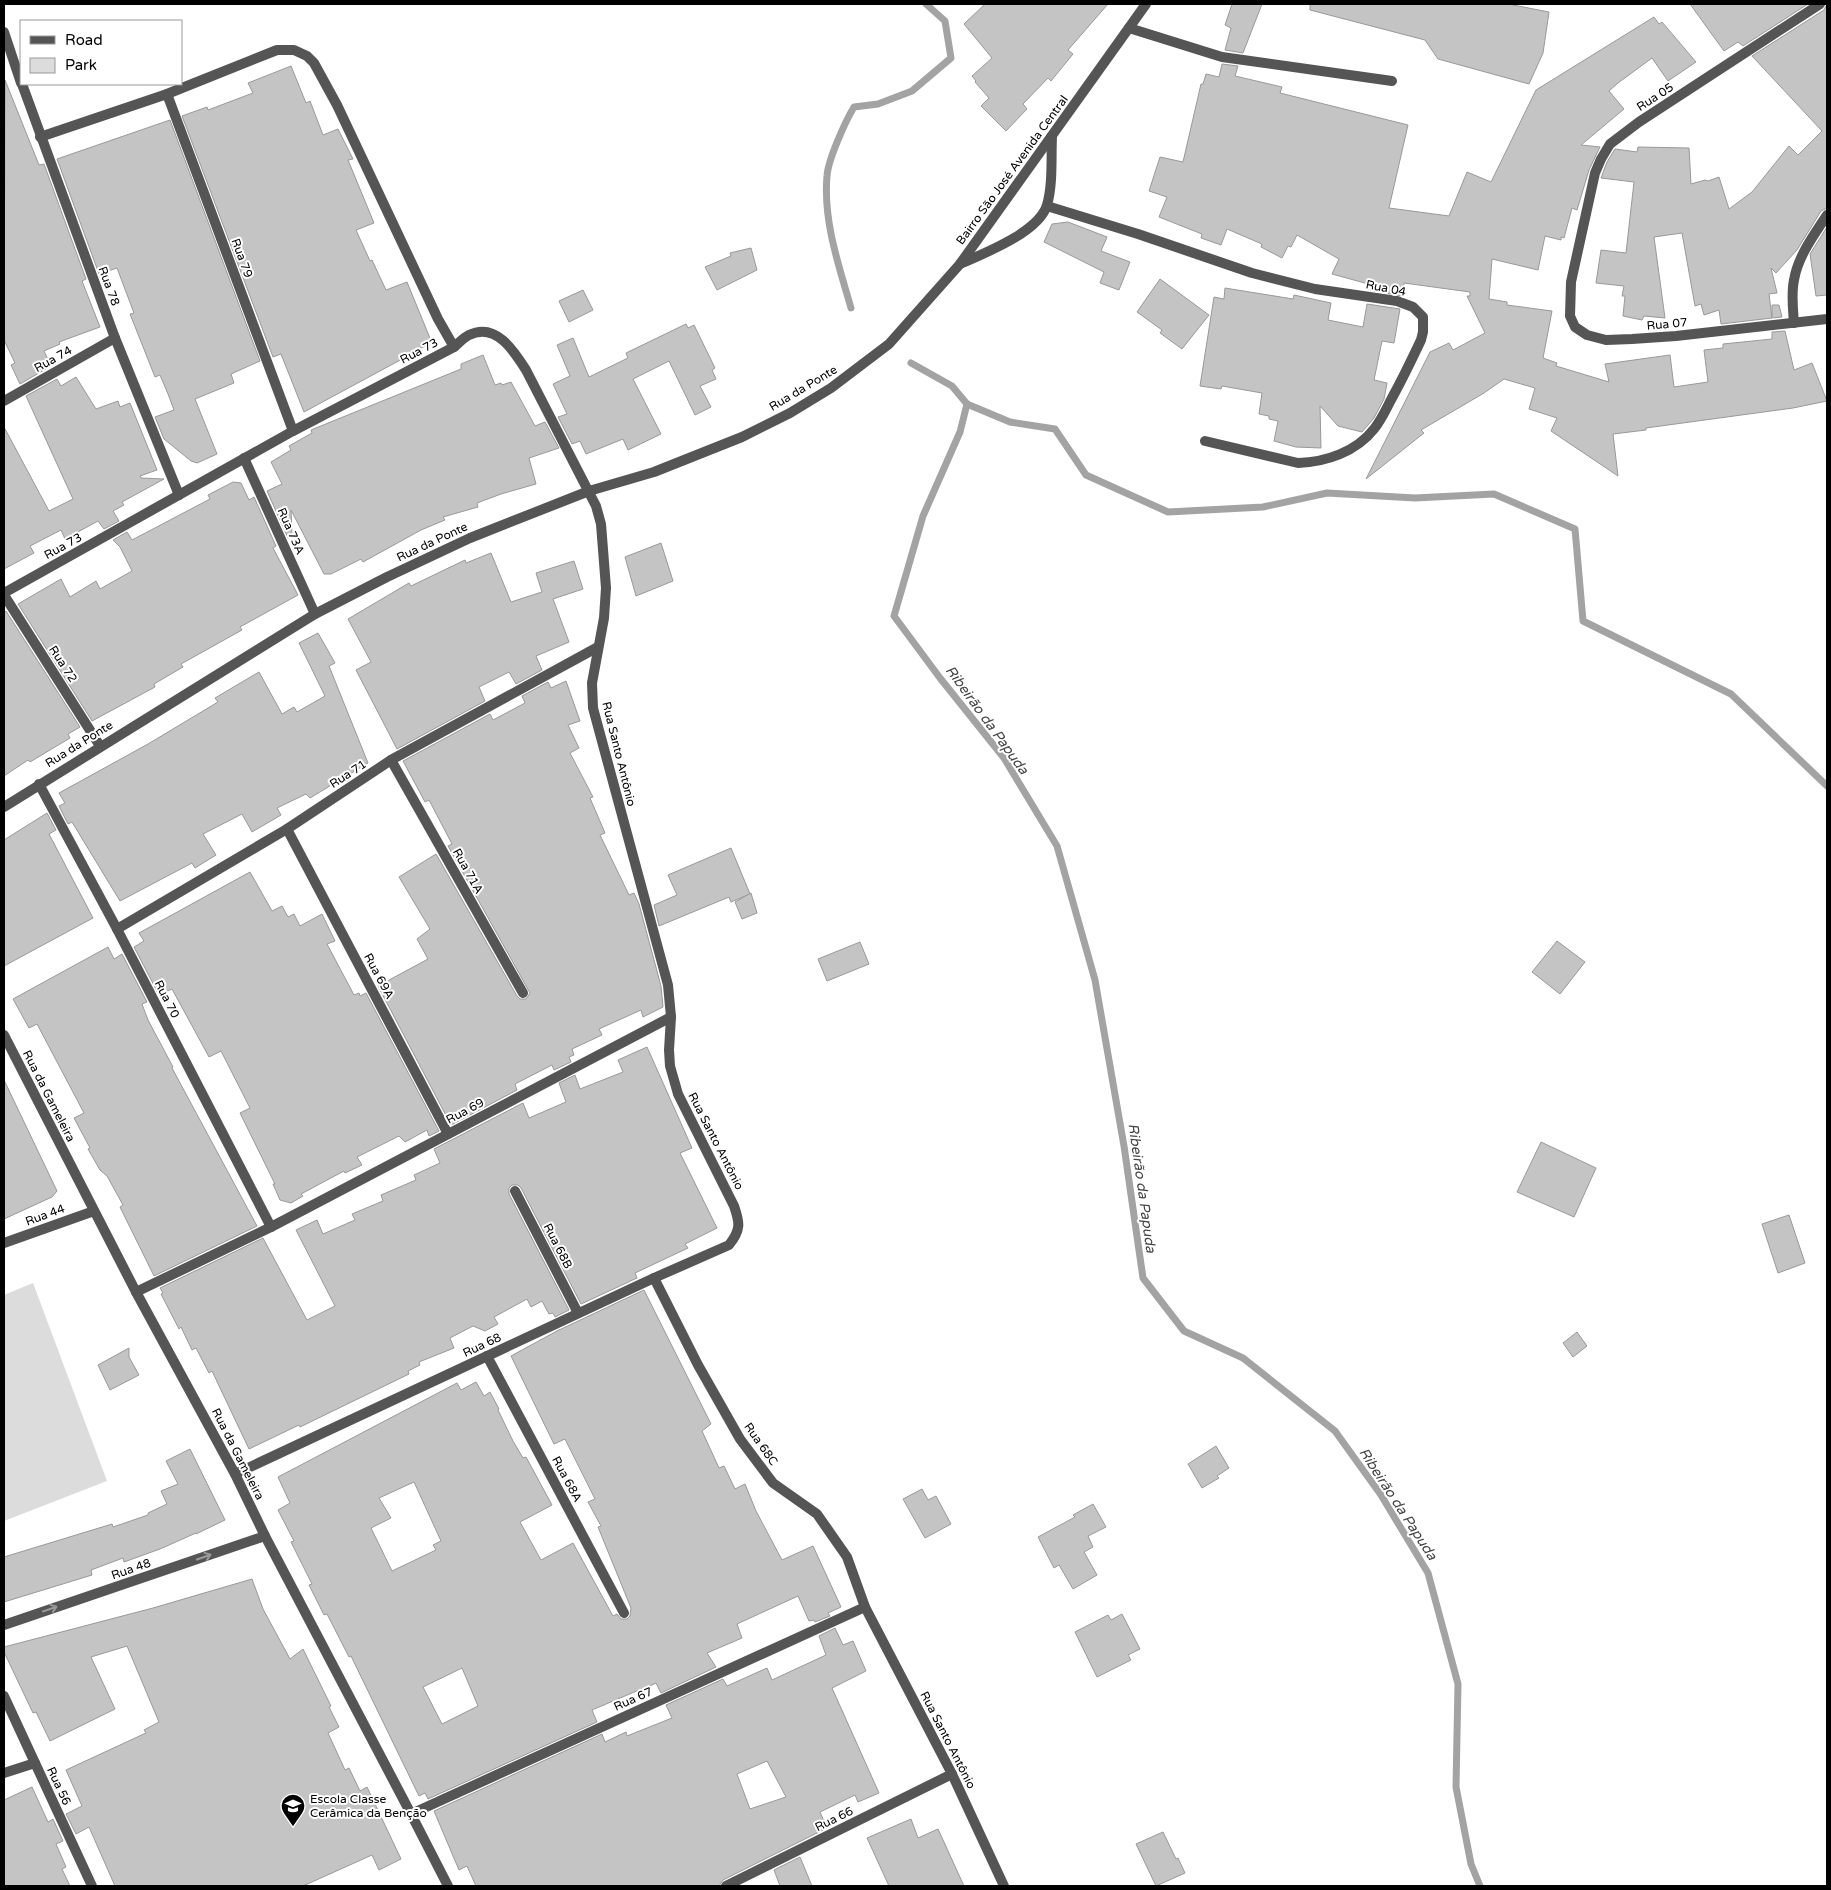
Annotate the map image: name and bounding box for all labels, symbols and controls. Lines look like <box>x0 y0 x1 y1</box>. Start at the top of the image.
legend <box>20 20 182 85</box>
text: Road <box>65 31 103 49</box>
text: Park <box>65 56 97 74</box>
street label: Rua 05 <box>1634 80 1676 114</box>
street label: Bairro São José Avenida Central <box>953 93 1071 247</box>
street label: Rua 79 <box>228 236 256 280</box>
street label: Rua 78 <box>95 264 123 308</box>
street label: Rua 04 <box>1365 277 1408 299</box>
street label: Rua 07 <box>1646 315 1688 333</box>
street label: Rua 73 <box>398 335 440 367</box>
street label: Rua 74 <box>32 343 75 375</box>
street label: Rua da Ponte <box>766 362 840 414</box>
street label: Rua 73A <box>274 505 308 557</box>
street label: Rua da Ponte <box>394 519 470 565</box>
street label: Rua 73 <box>42 530 84 562</box>
street label: Rua 72 <box>46 643 80 685</box>
water label: Ribeirão da Papuda <box>942 662 1033 779</box>
street label: Rua Santo Antônio <box>599 700 639 808</box>
street label: Rua da Ponte <box>43 718 115 770</box>
street label: Rua 71 <box>327 757 369 791</box>
street label: Rua 71A <box>450 846 486 896</box>
street label: Rua 69A <box>361 951 397 1001</box>
street label: Rua 70 <box>152 978 183 1021</box>
street label: Rua da Gameleira <box>20 1048 78 1144</box>
street label: Rua Santo Antônio <box>685 1090 747 1192</box>
street label: Rua 69 <box>444 1095 486 1127</box>
water label: Ribeirão da Papuda <box>1125 1122 1160 1255</box>
street label: Rua 44 <box>23 1201 67 1229</box>
street label: Rua 68B <box>541 1221 575 1271</box>
street label: Rua 68 <box>461 1330 503 1360</box>
street label: Rua da Gameleira <box>209 1406 267 1502</box>
street label: Rua 68C <box>741 1420 781 1468</box>
water label: Ribeirão da Papuda <box>1355 1445 1441 1564</box>
street label: Rua 68A <box>549 1454 585 1504</box>
one-way arrow <box>196 1552 211 1561</box>
street label: Rua 48 <box>109 1556 153 1582</box>
one-way arrow <box>42 1604 57 1613</box>
street label: Rua 67 <box>612 1684 654 1714</box>
street label: Rua Santo Antônio <box>917 1689 979 1791</box>
street label: Rua 56 <box>44 1765 74 1807</box>
place label: Escola Classe Cerâmica da Benção <box>310 1792 427 1820</box>
school or university icon: Escola Classe Cerâmica da Benção <box>280 1793 306 1827</box>
street label: Rua 66 <box>813 1804 855 1834</box>

